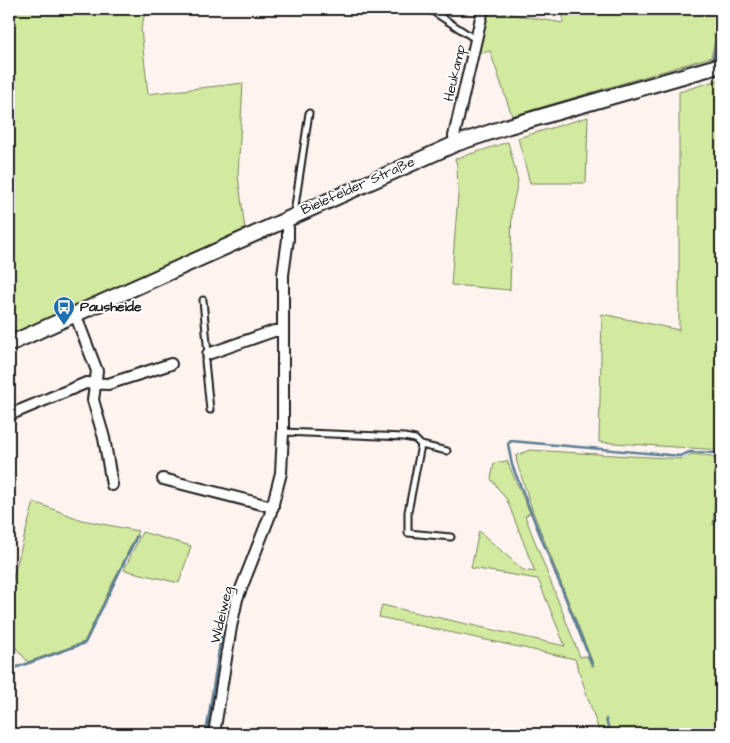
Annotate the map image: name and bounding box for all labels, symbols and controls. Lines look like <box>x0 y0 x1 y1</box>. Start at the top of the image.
street label: Heukamp <box>439 43 471 103</box>
street label: Bielefelder Straße <box>298 152 418 220</box>
bus stop icon: Pausheide <box>52 295 76 326</box>
place label: Pausheide <box>80 297 142 317</box>
street label: Wideiweg <box>206 584 238 646</box>

